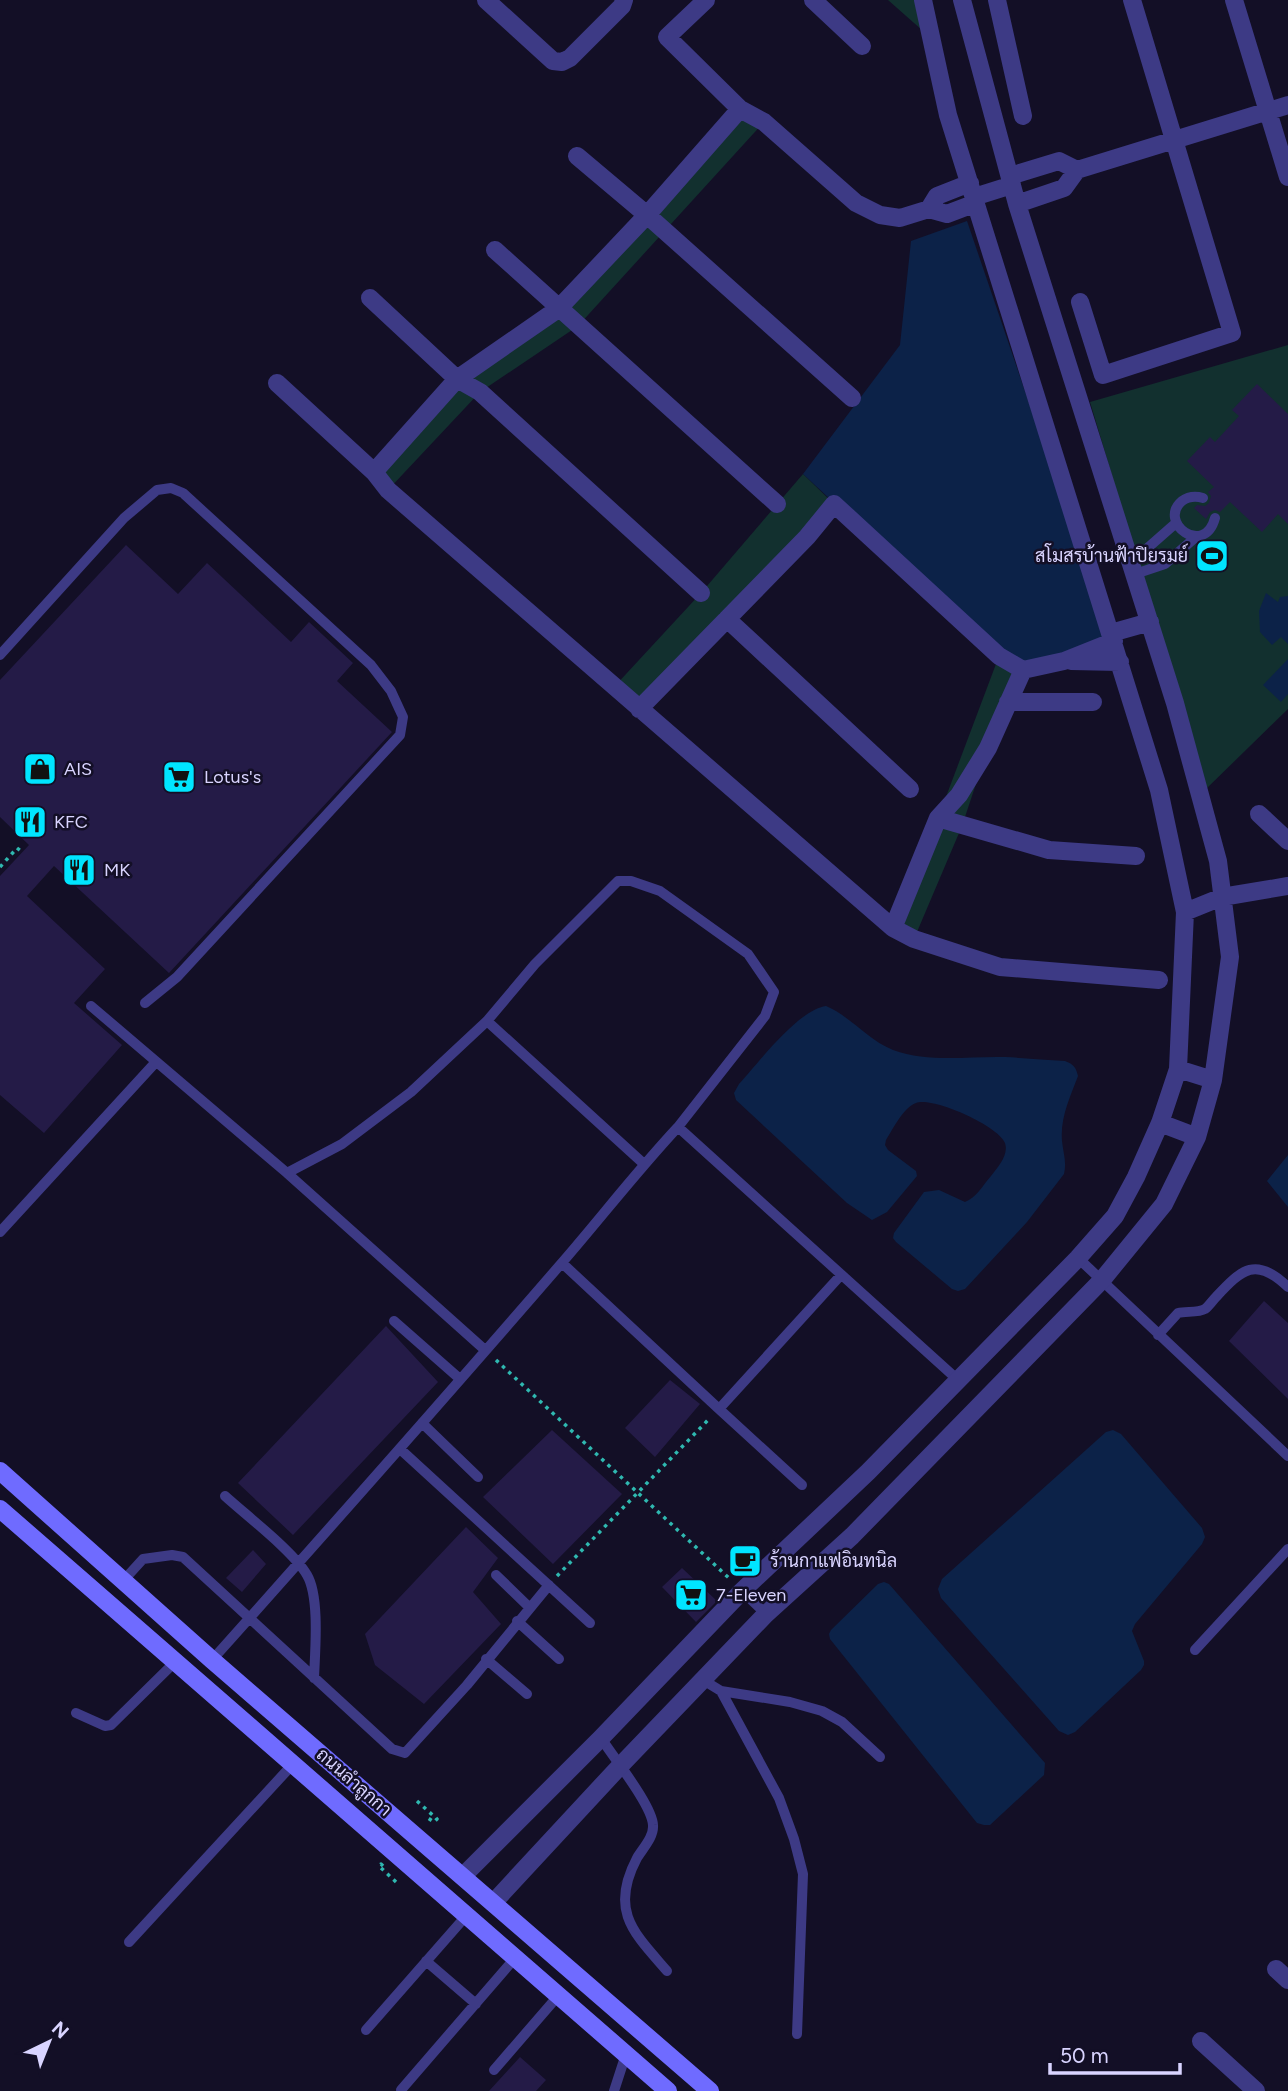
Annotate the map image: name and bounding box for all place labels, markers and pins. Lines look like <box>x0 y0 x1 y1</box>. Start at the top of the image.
sports icon: สโมสรบ้านฟ้าปิยรมย์ <box>1193 537 1231 575</box>
place label: สโมสรบ้านฟ้าปิยรมย์ <box>1035 543 1188 567</box>
shop icon: AIS <box>21 750 59 788</box>
place label: AIS <box>64 758 92 780</box>
supermarket icon: Lotus's <box>160 758 198 796</box>
place label: Lotus's <box>204 766 261 788</box>
restaurant icon: KFC <box>11 803 49 841</box>
place label: KFC <box>54 811 88 833</box>
restaurant icon: MK <box>60 851 98 889</box>
place label: MK <box>104 859 130 881</box>
cafe icon: ร้านกาแฟอินทนิล <box>726 1542 764 1580</box>
place label: ร้านกาแฟอินทนิล <box>770 1549 897 1572</box>
supermarket icon: 7-Eleven <box>672 1576 710 1614</box>
place label: 7-Eleven <box>716 1584 786 1606</box>

